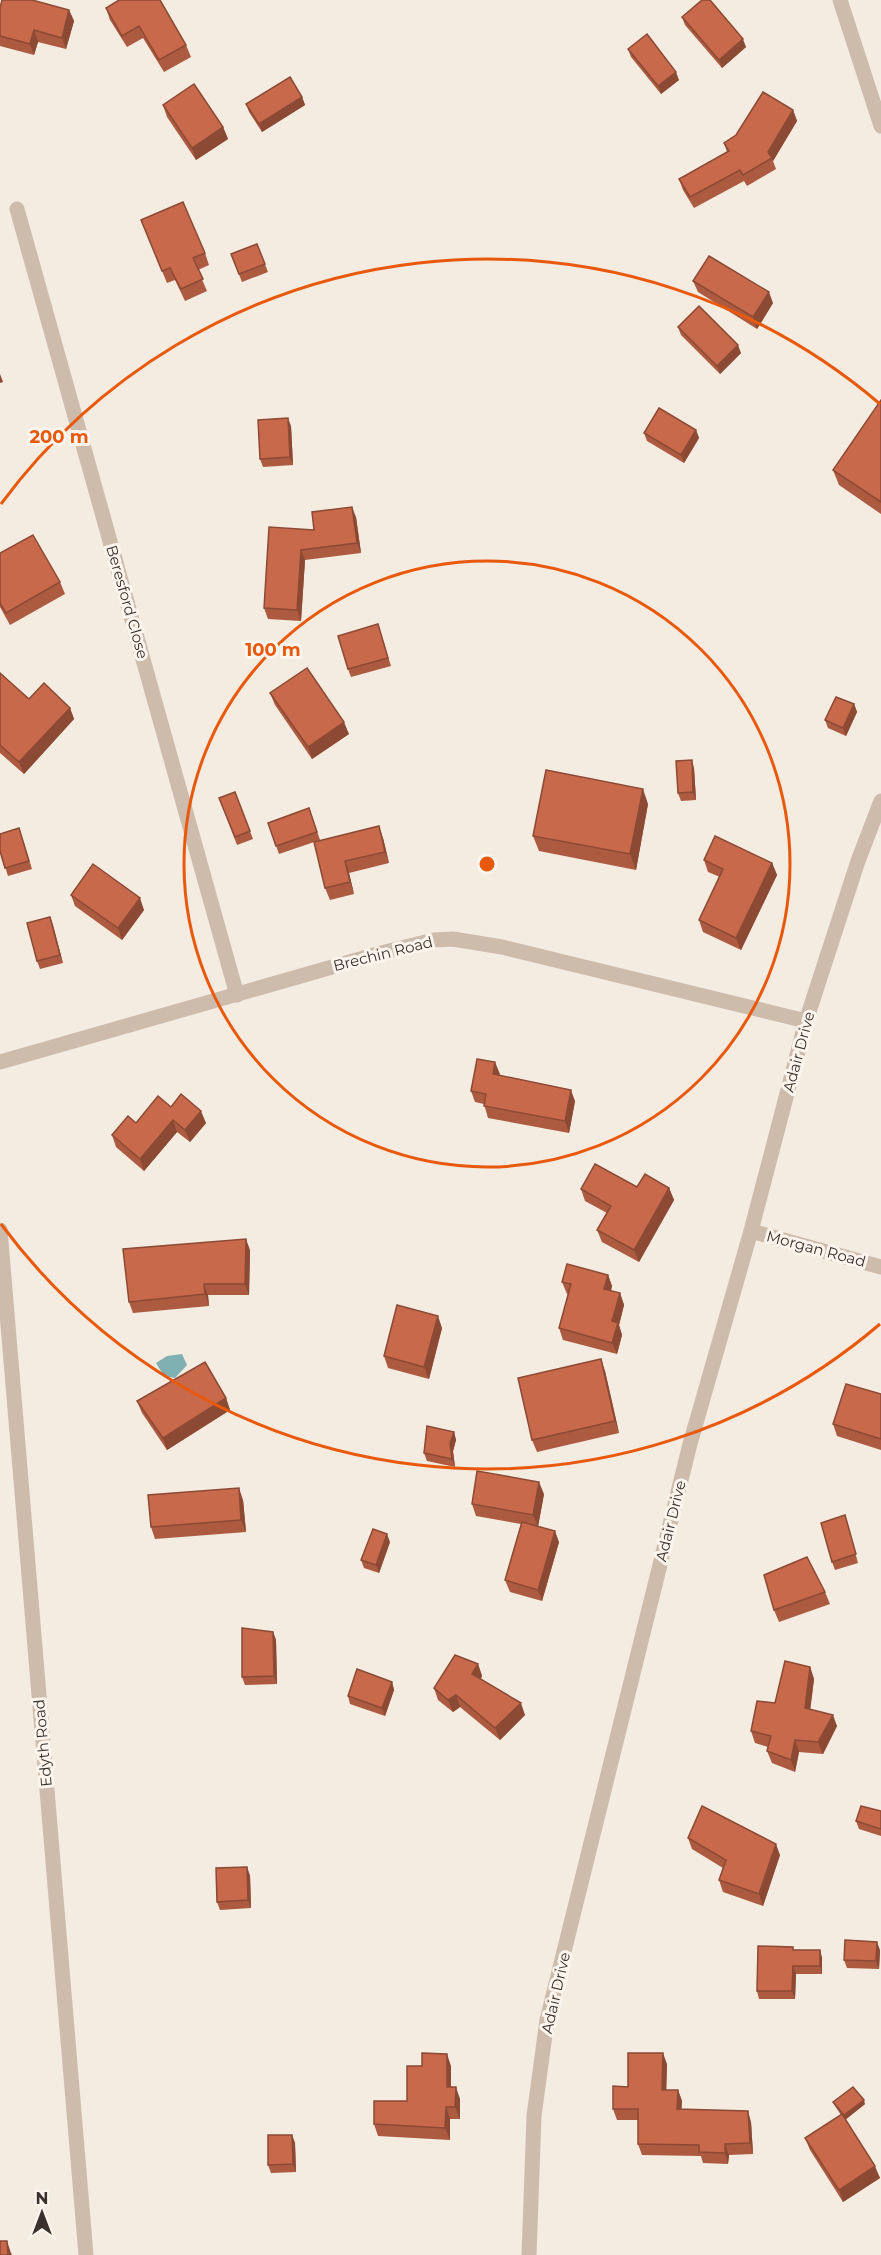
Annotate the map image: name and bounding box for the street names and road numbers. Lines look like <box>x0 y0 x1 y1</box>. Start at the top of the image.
street label: Beresford Close <box>102 543 153 661</box>
street label: Brechin Road <box>331 932 435 975</box>
street label: Adair Drive <box>779 1009 818 1094</box>
street label: Morgan Road <box>764 1226 868 1271</box>
street label: Adair Drive <box>651 1478 690 1563</box>
street label: Edyth Road <box>29 1699 56 1788</box>
street label: Adair Drive <box>537 1950 574 2035</box>

